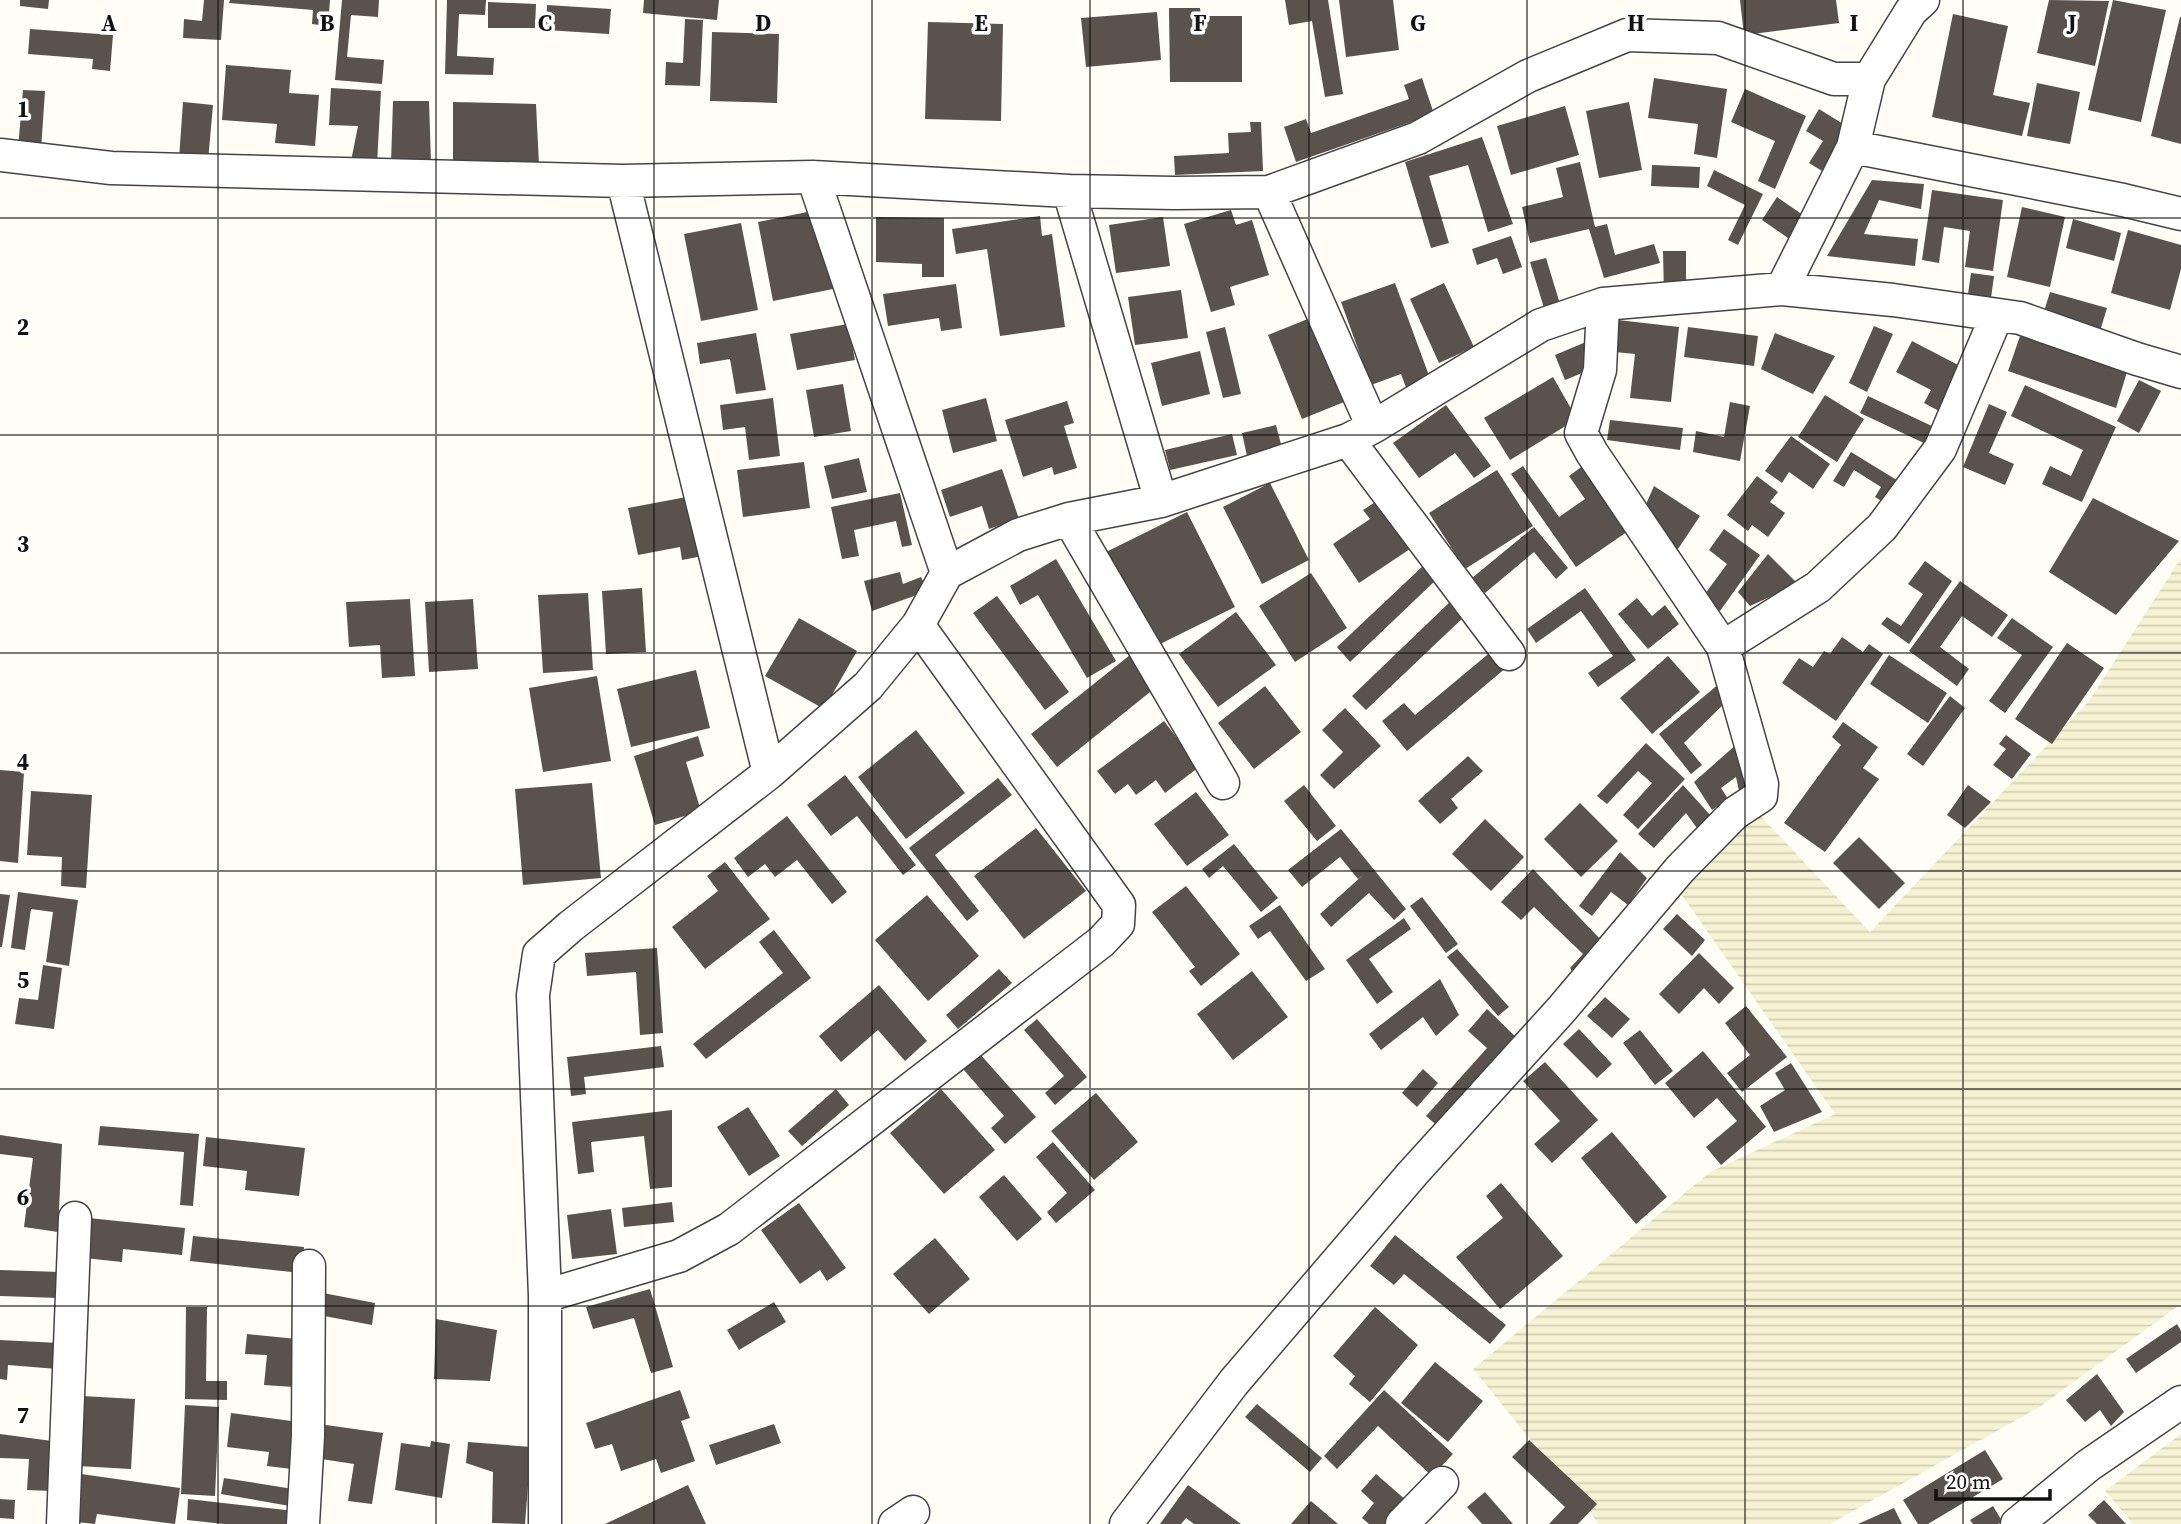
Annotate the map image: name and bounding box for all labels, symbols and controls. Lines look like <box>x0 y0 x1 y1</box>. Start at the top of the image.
text: A <box>101 7 117 39</box>
text: B <box>320 7 335 39</box>
text: C <box>538 7 552 39</box>
text: D <box>755 7 771 39</box>
text: E <box>974 7 988 39</box>
text: F <box>1193 7 1207 39</box>
text: G <box>1410 7 1426 39</box>
text: H <box>1627 7 1645 39</box>
text: I <box>1850 7 1859 39</box>
text: J <box>2065 7 2077 39</box>
text: 1 <box>17 93 29 125</box>
text: 2 <box>17 311 29 343</box>
text: 3 <box>17 528 29 560</box>
text: 4 <box>17 746 29 778</box>
text: 5 <box>17 964 29 996</box>
text: 6 <box>17 1181 29 1213</box>
text: 7 <box>17 1399 29 1431</box>
scale bar <box>1936 1458 2050 1502</box>
text: 20 m <box>1946 1467 1991 1496</box>

